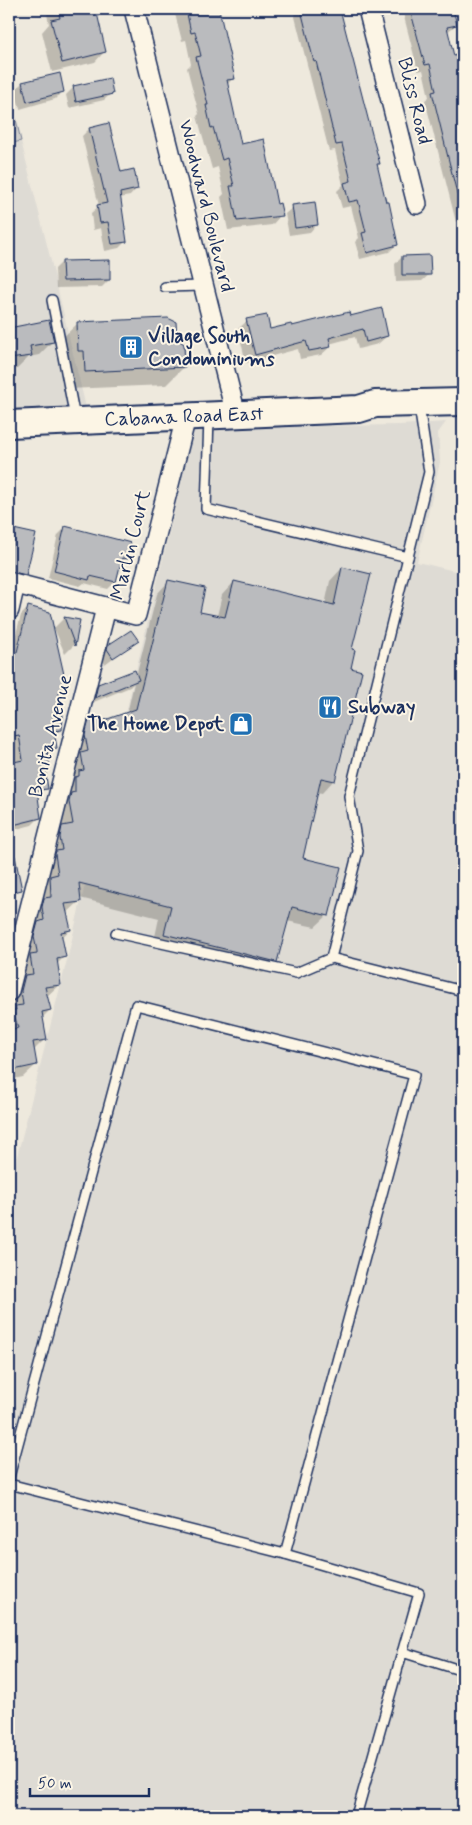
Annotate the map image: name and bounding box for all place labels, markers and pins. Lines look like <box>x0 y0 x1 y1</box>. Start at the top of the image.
place label: Village South Condominiums <box>148 323 275 373</box>
building icon: Village South Condominiums <box>118 334 144 360</box>
restaurant icon: Subway <box>317 694 343 720</box>
place label: Subway <box>348 694 415 721</box>
place label: The Home Depot <box>87 711 225 738</box>
shop icon: The Home Depot <box>228 711 254 737</box>

